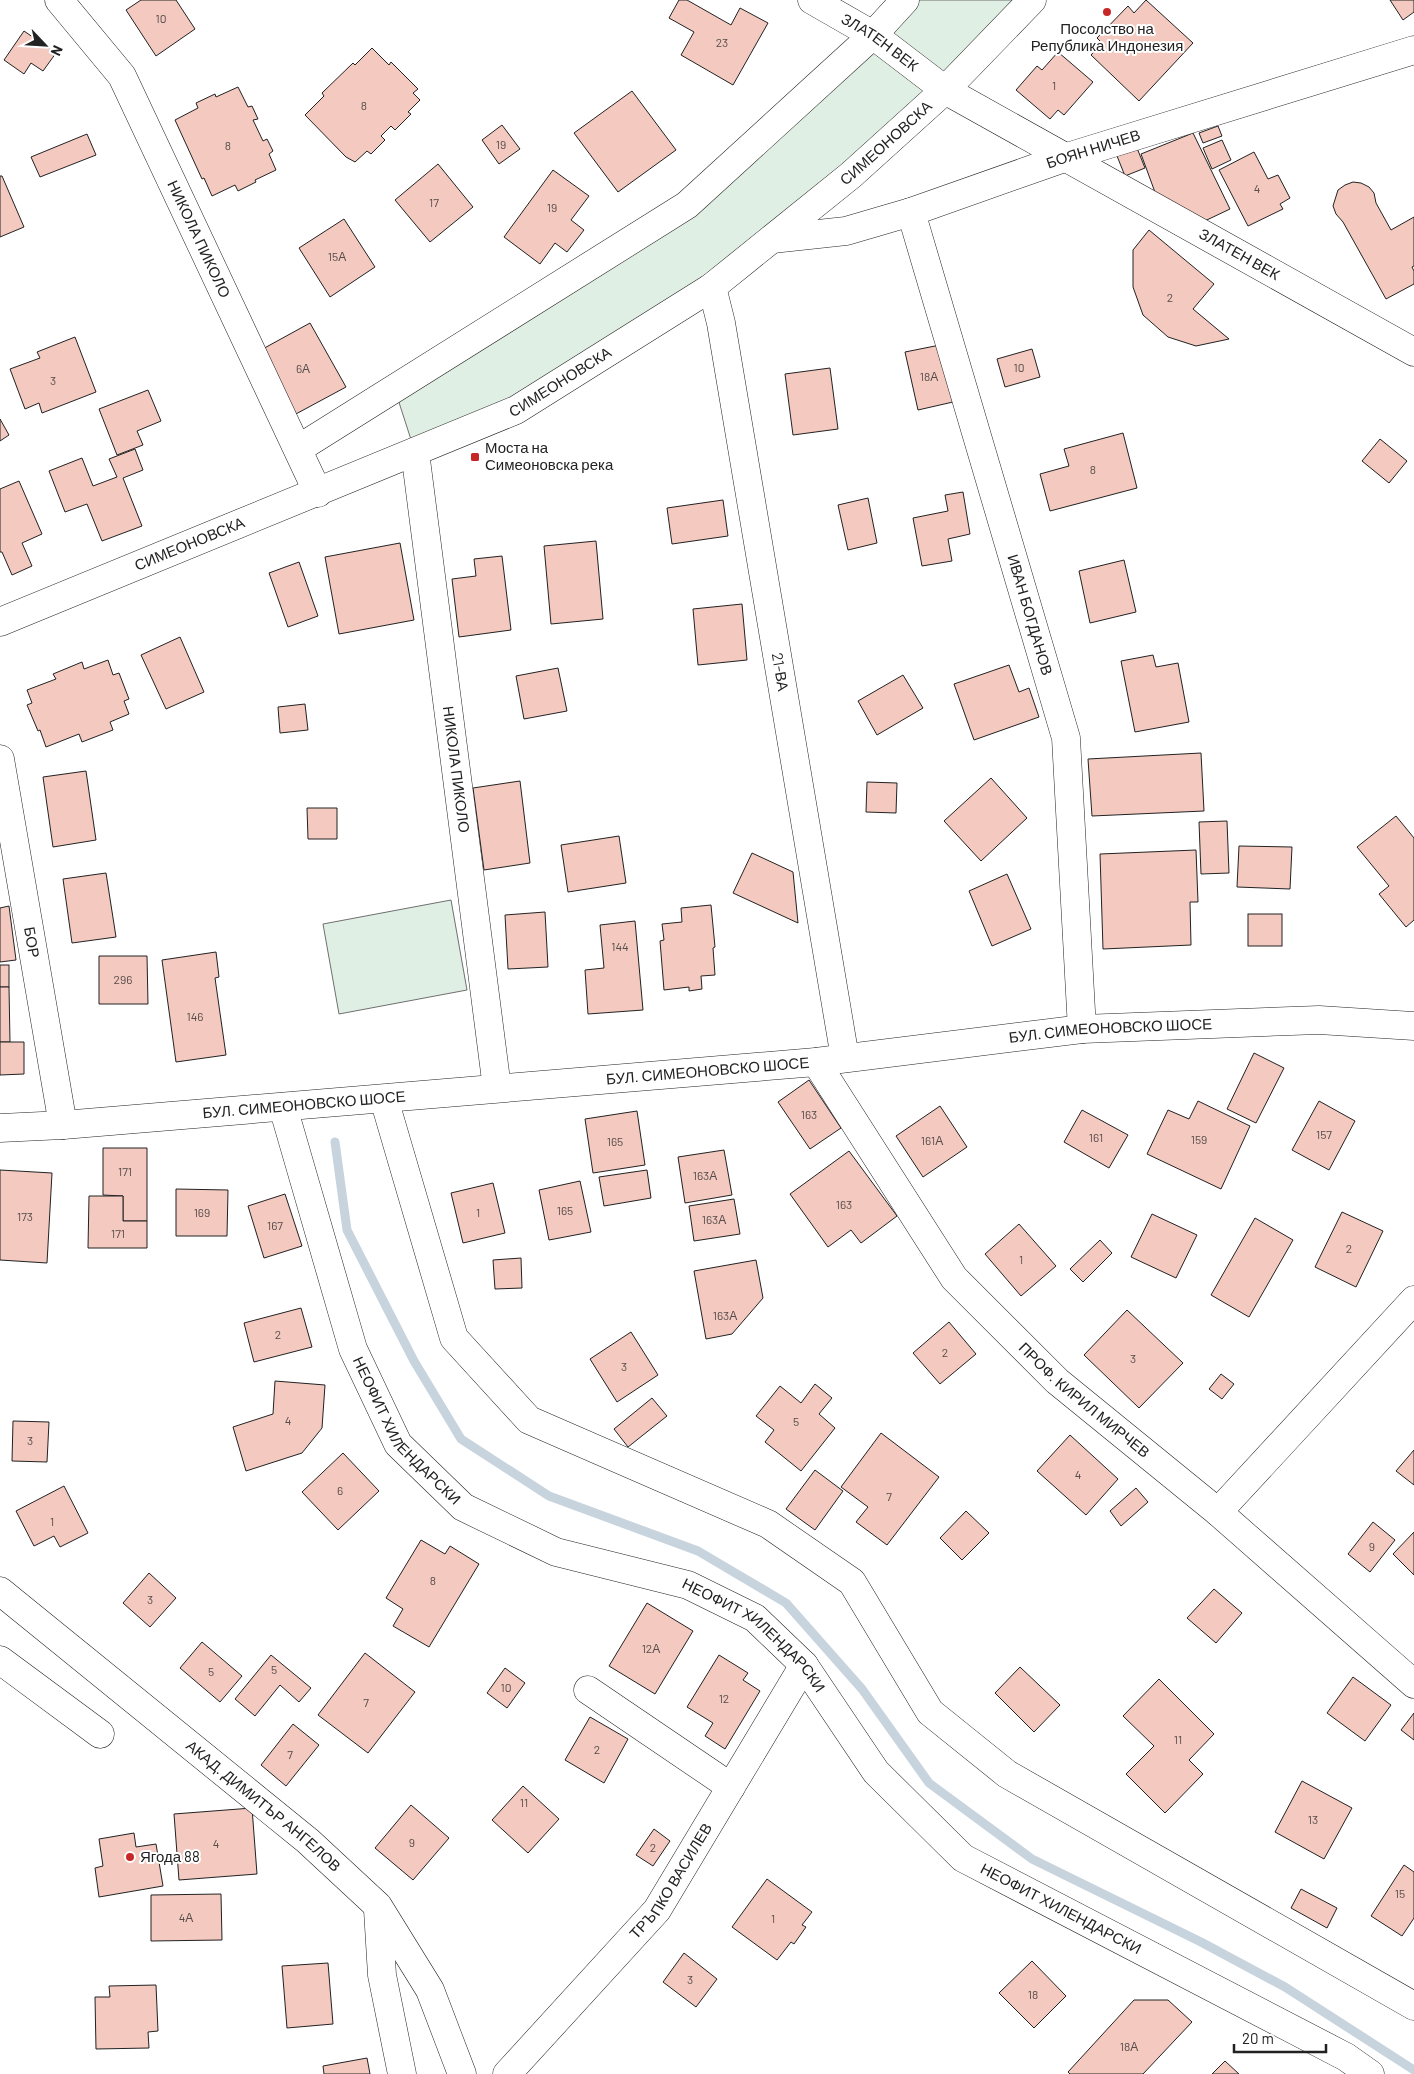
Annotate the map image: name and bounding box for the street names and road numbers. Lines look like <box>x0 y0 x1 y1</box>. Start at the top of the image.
street label: ЗЛАТЕН ВЕК <box>839 9 922 75</box>
street label: СИМЕОНОВСКА <box>836 97 935 188</box>
street label: БОЯН НИЧЕВ <box>1044 125 1142 172</box>
street label: НИКОЛА ПИКОЛО <box>164 177 235 300</box>
street label: ЗЛАТЕН ВЕК <box>1196 224 1283 283</box>
street label: СИМЕОНОВСКА <box>506 343 614 420</box>
street label: СИМЕОНОВСКА <box>131 513 247 574</box>
street label: ИВАН БОГДАНОВ <box>1004 552 1057 677</box>
street label: 21-ВА <box>769 651 793 692</box>
street label: НИКОЛА ПИКОЛО <box>440 705 474 834</box>
street label: БОР <box>21 925 44 959</box>
street label: БУЛ. СИМЕОНОВСКО ШОСЕ <box>1008 1014 1212 1046</box>
street label: БУЛ. СИМЕОНОВСКО ШОСЕ <box>605 1053 810 1088</box>
street label: БУЛ. СИМЕОНОВСКО ШОСЕ <box>202 1086 406 1121</box>
street label: ПРОФ. КИРИЛ МИРЧЕВ <box>1016 1338 1154 1461</box>
street label: НЕОФИТ ХИЛЕНДАРСКИ <box>350 1353 465 1508</box>
street label: НЕОФИТ ХИЛЕНДАРСКИ <box>680 1574 830 1695</box>
street label: АКАД. ДИМИТЪР АНГЕЛОВ <box>183 1736 345 1875</box>
street label: ТРЪПКО ВАСИЛЕВ <box>625 1819 715 1942</box>
street label: НЕОФИТ ХИЛЕНДАРСКИ <box>978 1859 1145 1957</box>

